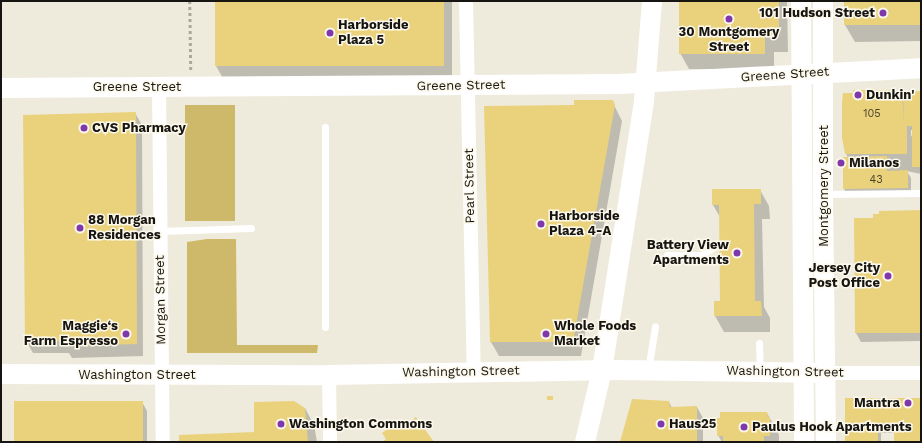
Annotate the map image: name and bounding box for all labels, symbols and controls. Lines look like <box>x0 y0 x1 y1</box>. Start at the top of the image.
place label: 101 Hudson Street <box>759 5 875 21</box>
marker: 101 Hudson Street <box>878 8 888 18</box>
marker: 30 Montgomery Street <box>724 14 734 24</box>
place label: Harborside Plaza 5 <box>338 18 409 49</box>
place label: 30 Montgomery Street <box>679 25 779 56</box>
marker: Harborside Plaza 5 <box>325 28 335 38</box>
street label: Greene Street <box>740 64 830 86</box>
street label: Greene Street <box>417 77 505 95</box>
street label: Greene Street <box>93 79 181 95</box>
place label: Dunkin' <box>866 87 914 103</box>
marker: Dunkin' <box>853 90 863 100</box>
house number: 105 <box>863 107 881 121</box>
place label: CVS Pharmacy <box>92 120 186 136</box>
marker: CVS Pharmacy <box>79 123 89 133</box>
street label: Montgomery Street <box>816 125 832 247</box>
street label: Pearl Street <box>462 148 478 224</box>
place label: Milanos <box>849 155 899 171</box>
marker: Milanos <box>836 158 846 168</box>
house number: 43 <box>869 173 883 187</box>
place label: Harborside Plaza 4-A <box>549 209 620 240</box>
place label: 88 Morgan Residences <box>88 213 161 244</box>
marker: Harborside Plaza 4-A <box>536 219 546 229</box>
marker: 88 Morgan Residences <box>75 223 85 233</box>
place label: Battery View Apartments <box>646 238 729 269</box>
marker: Battery View Apartments <box>732 248 742 258</box>
street label: Morgan Street <box>152 255 170 345</box>
place label: Jersey City Post Office <box>808 261 880 292</box>
marker: Jersey City Post Office <box>883 271 893 281</box>
place label: Maggie‘s Farm Espresso <box>24 319 118 350</box>
place label: Whole Foods Market <box>554 319 636 350</box>
marker: Maggie‘s Farm Espresso <box>121 329 131 339</box>
marker: Whole Foods Market <box>541 329 551 339</box>
street label: Washington Street <box>402 363 520 381</box>
street label: Washington Street <box>726 363 844 381</box>
street label: Washington Street <box>78 367 196 383</box>
place label: Mantra <box>854 395 900 411</box>
marker: Mantra <box>903 398 913 408</box>
place label: Washington Commons <box>289 416 432 432</box>
place label: Haus25 <box>669 416 716 432</box>
marker: Washington Commons <box>276 419 286 429</box>
marker: Haus25 <box>656 419 666 429</box>
place label: Paulus Hook Apartments <box>752 419 912 435</box>
marker: Paulus Hook Apartments <box>739 422 749 432</box>

